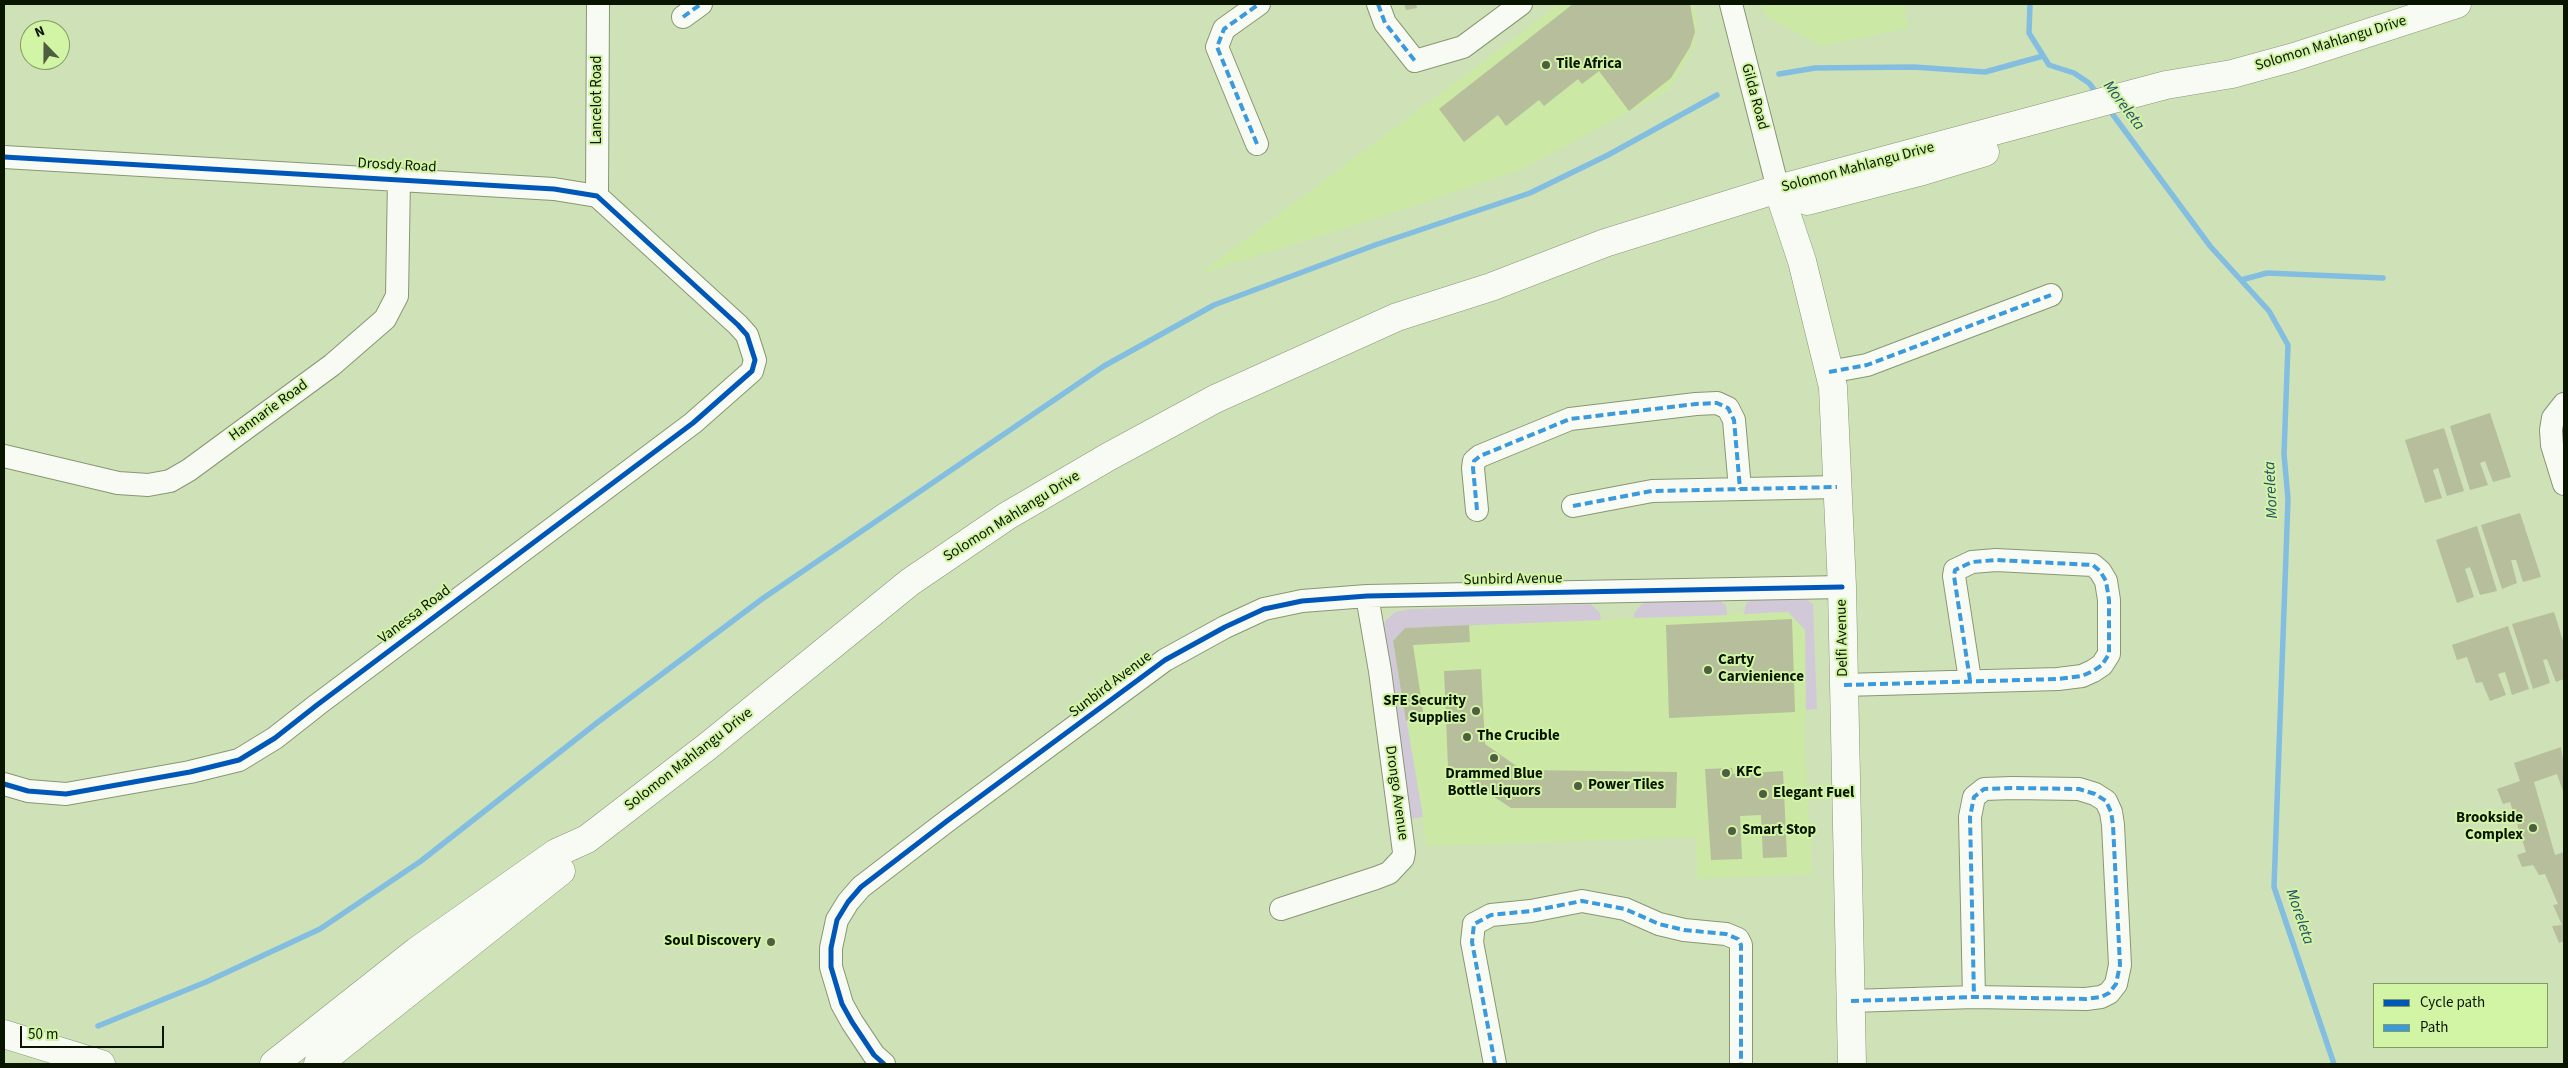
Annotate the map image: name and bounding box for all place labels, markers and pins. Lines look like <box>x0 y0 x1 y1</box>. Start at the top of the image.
place label: Tile Africa <box>1556 56 1622 74</box>
marker: Tile Africa <box>1540 59 1552 71</box>
place label: Carty Carvienience <box>1718 652 1804 687</box>
marker: Carty Carvienience <box>1702 664 1714 676</box>
place label: SFE Security Supplies <box>1383 693 1466 728</box>
marker: SFE Security Supplies <box>1470 705 1482 717</box>
place label: The Crucible <box>1477 728 1560 746</box>
marker: The Crucible <box>1461 731 1473 743</box>
marker: Drammed Blue Bottle Liquors <box>1488 752 1500 764</box>
place label: KFC <box>1736 764 1762 782</box>
place label: Drammed Blue Bottle Liquors <box>1445 766 1543 801</box>
marker: KFC <box>1720 767 1732 779</box>
place label: Power Tiles <box>1588 777 1664 795</box>
marker: Power Tiles <box>1572 780 1584 792</box>
place label: Elegant Fuel <box>1773 785 1854 803</box>
marker: Elegant Fuel <box>1757 788 1769 800</box>
place label: Brookside Complex <box>2456 810 2523 845</box>
place label: Smart Stop <box>1742 822 1816 840</box>
marker: Brookside Complex <box>2527 822 2539 834</box>
marker: Smart Stop <box>1726 825 1738 837</box>
place label: Soul Discovery <box>664 933 761 951</box>
marker: Soul Discovery <box>765 936 777 948</box>

